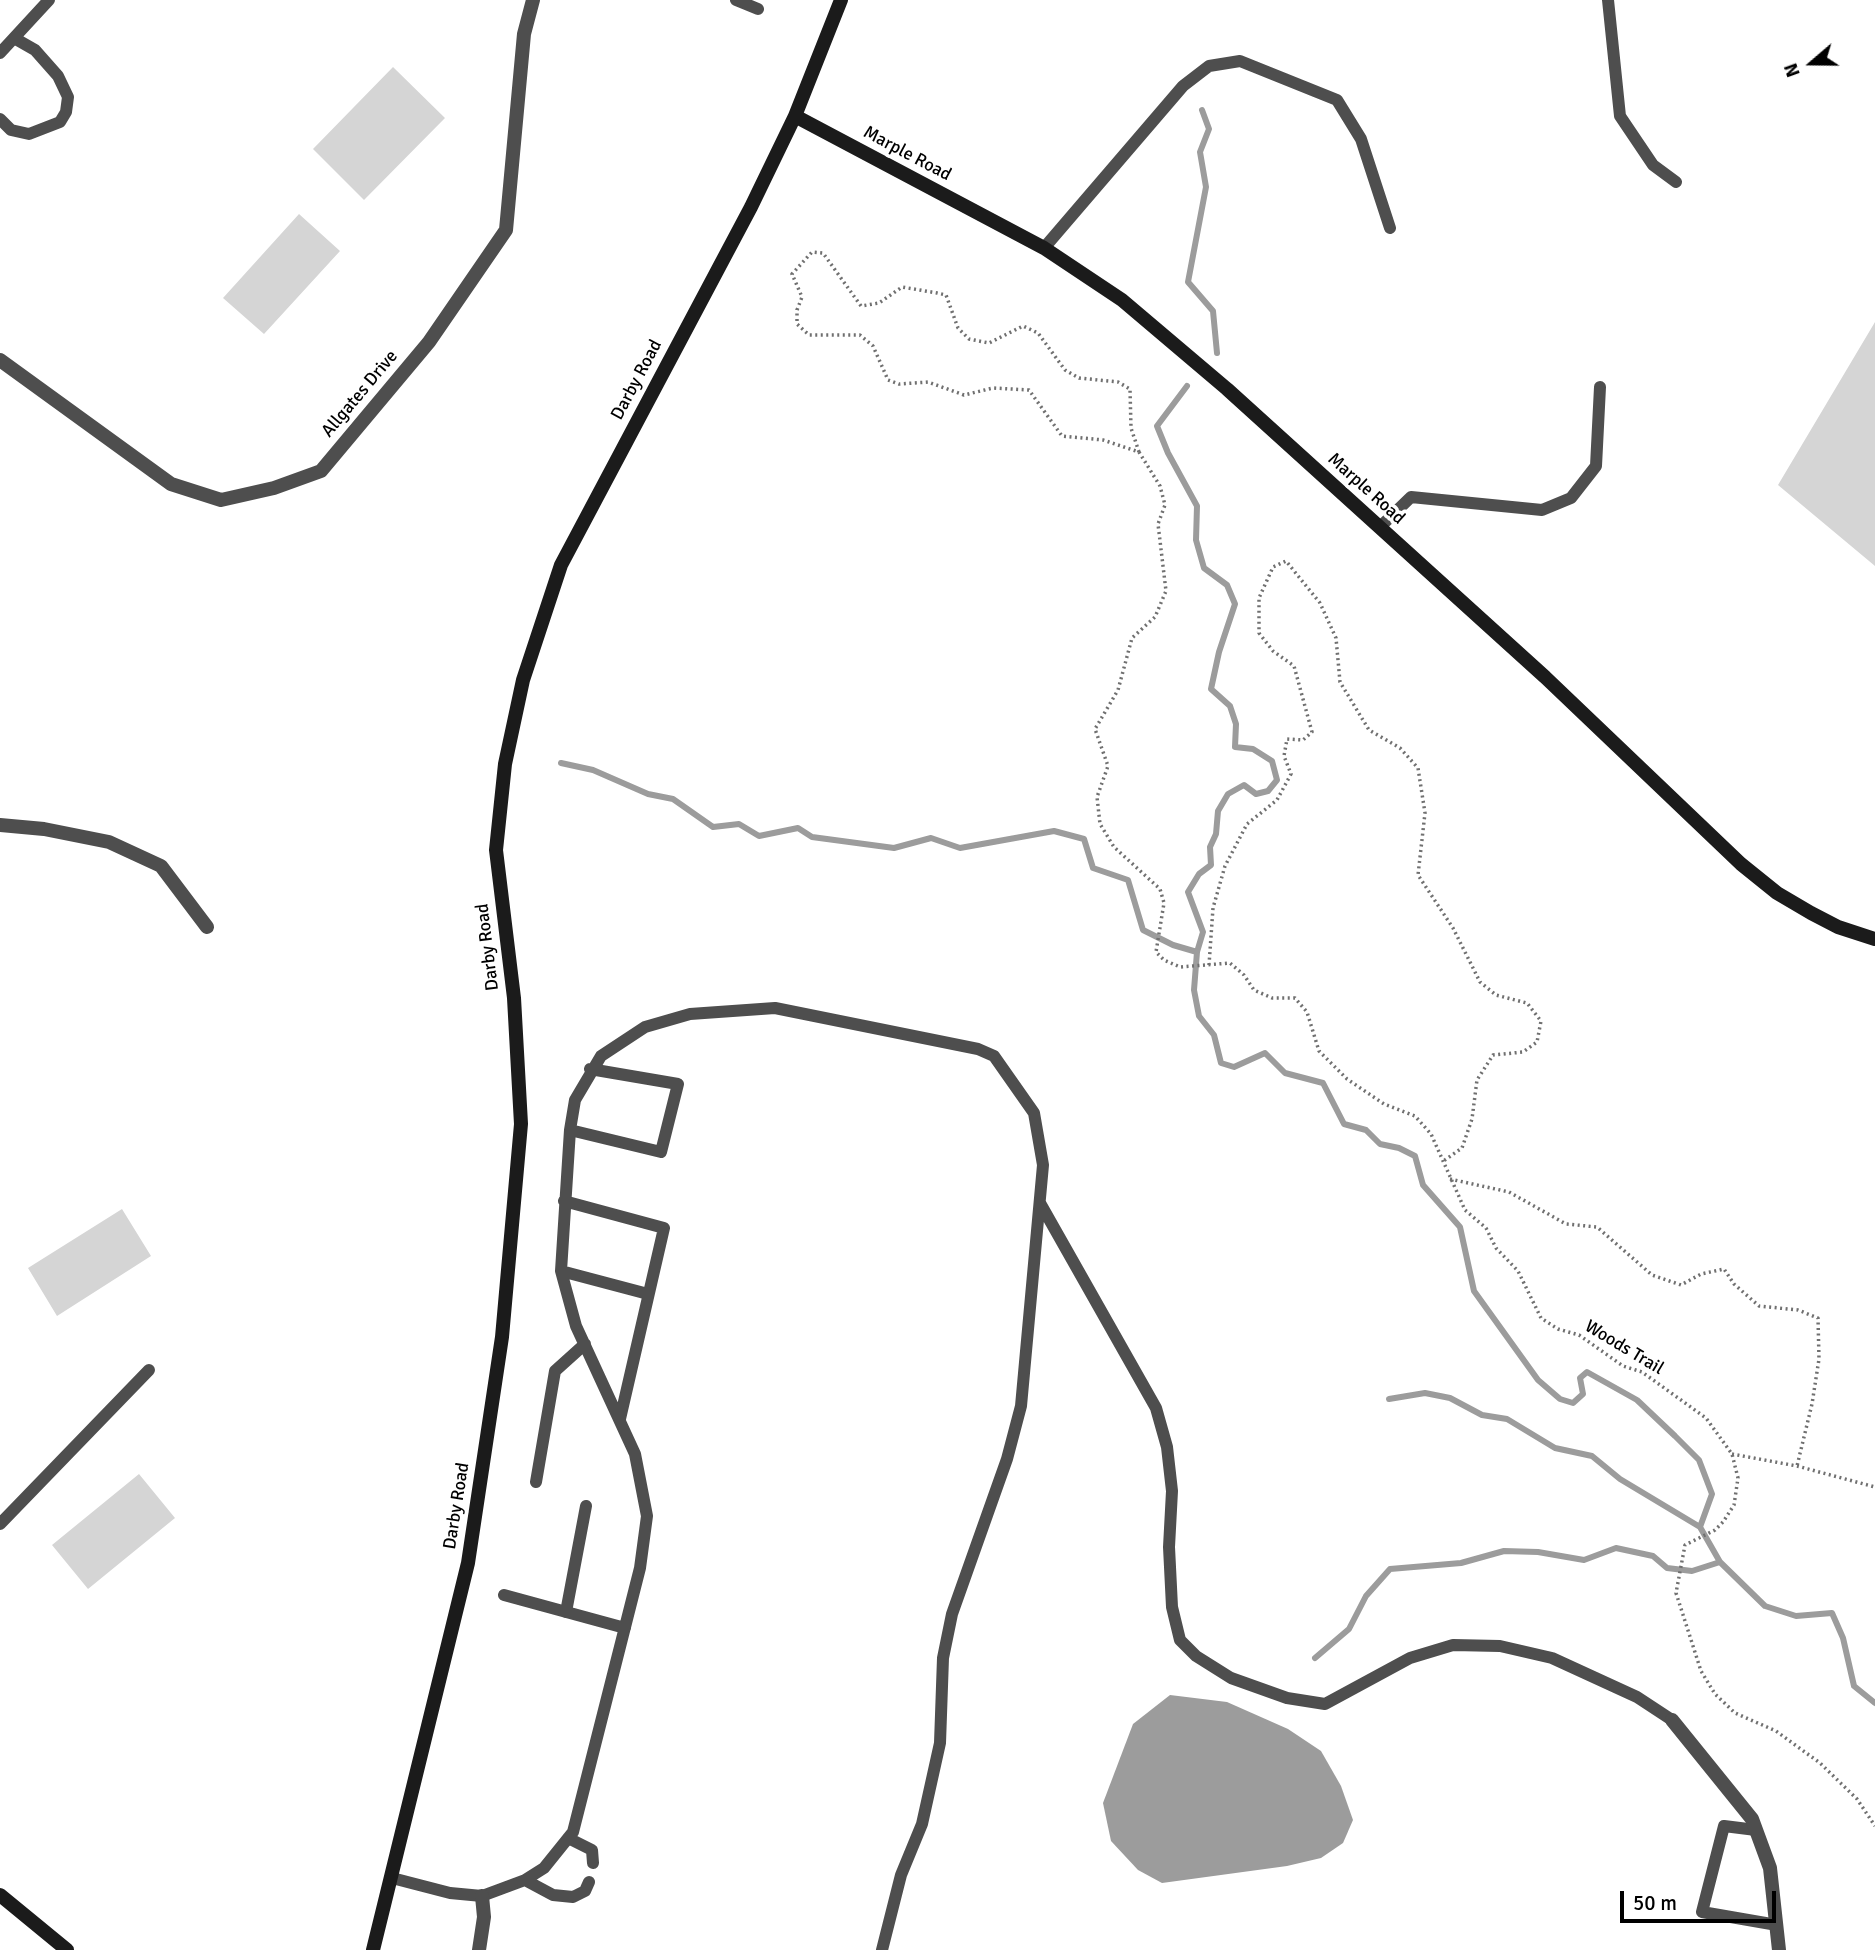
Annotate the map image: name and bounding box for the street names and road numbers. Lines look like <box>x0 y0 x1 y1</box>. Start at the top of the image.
street label: Marple Road <box>859 122 955 186</box>
street label: Darby Road <box>607 336 667 424</box>
street label: Allgates Drive <box>317 346 403 442</box>
street label: Marple Road <box>1323 449 1409 529</box>
street label: Darby Road <box>472 902 504 992</box>
street label: Woods Trail <box>1581 1316 1667 1380</box>
street label: Darby Road <box>439 1461 475 1551</box>

